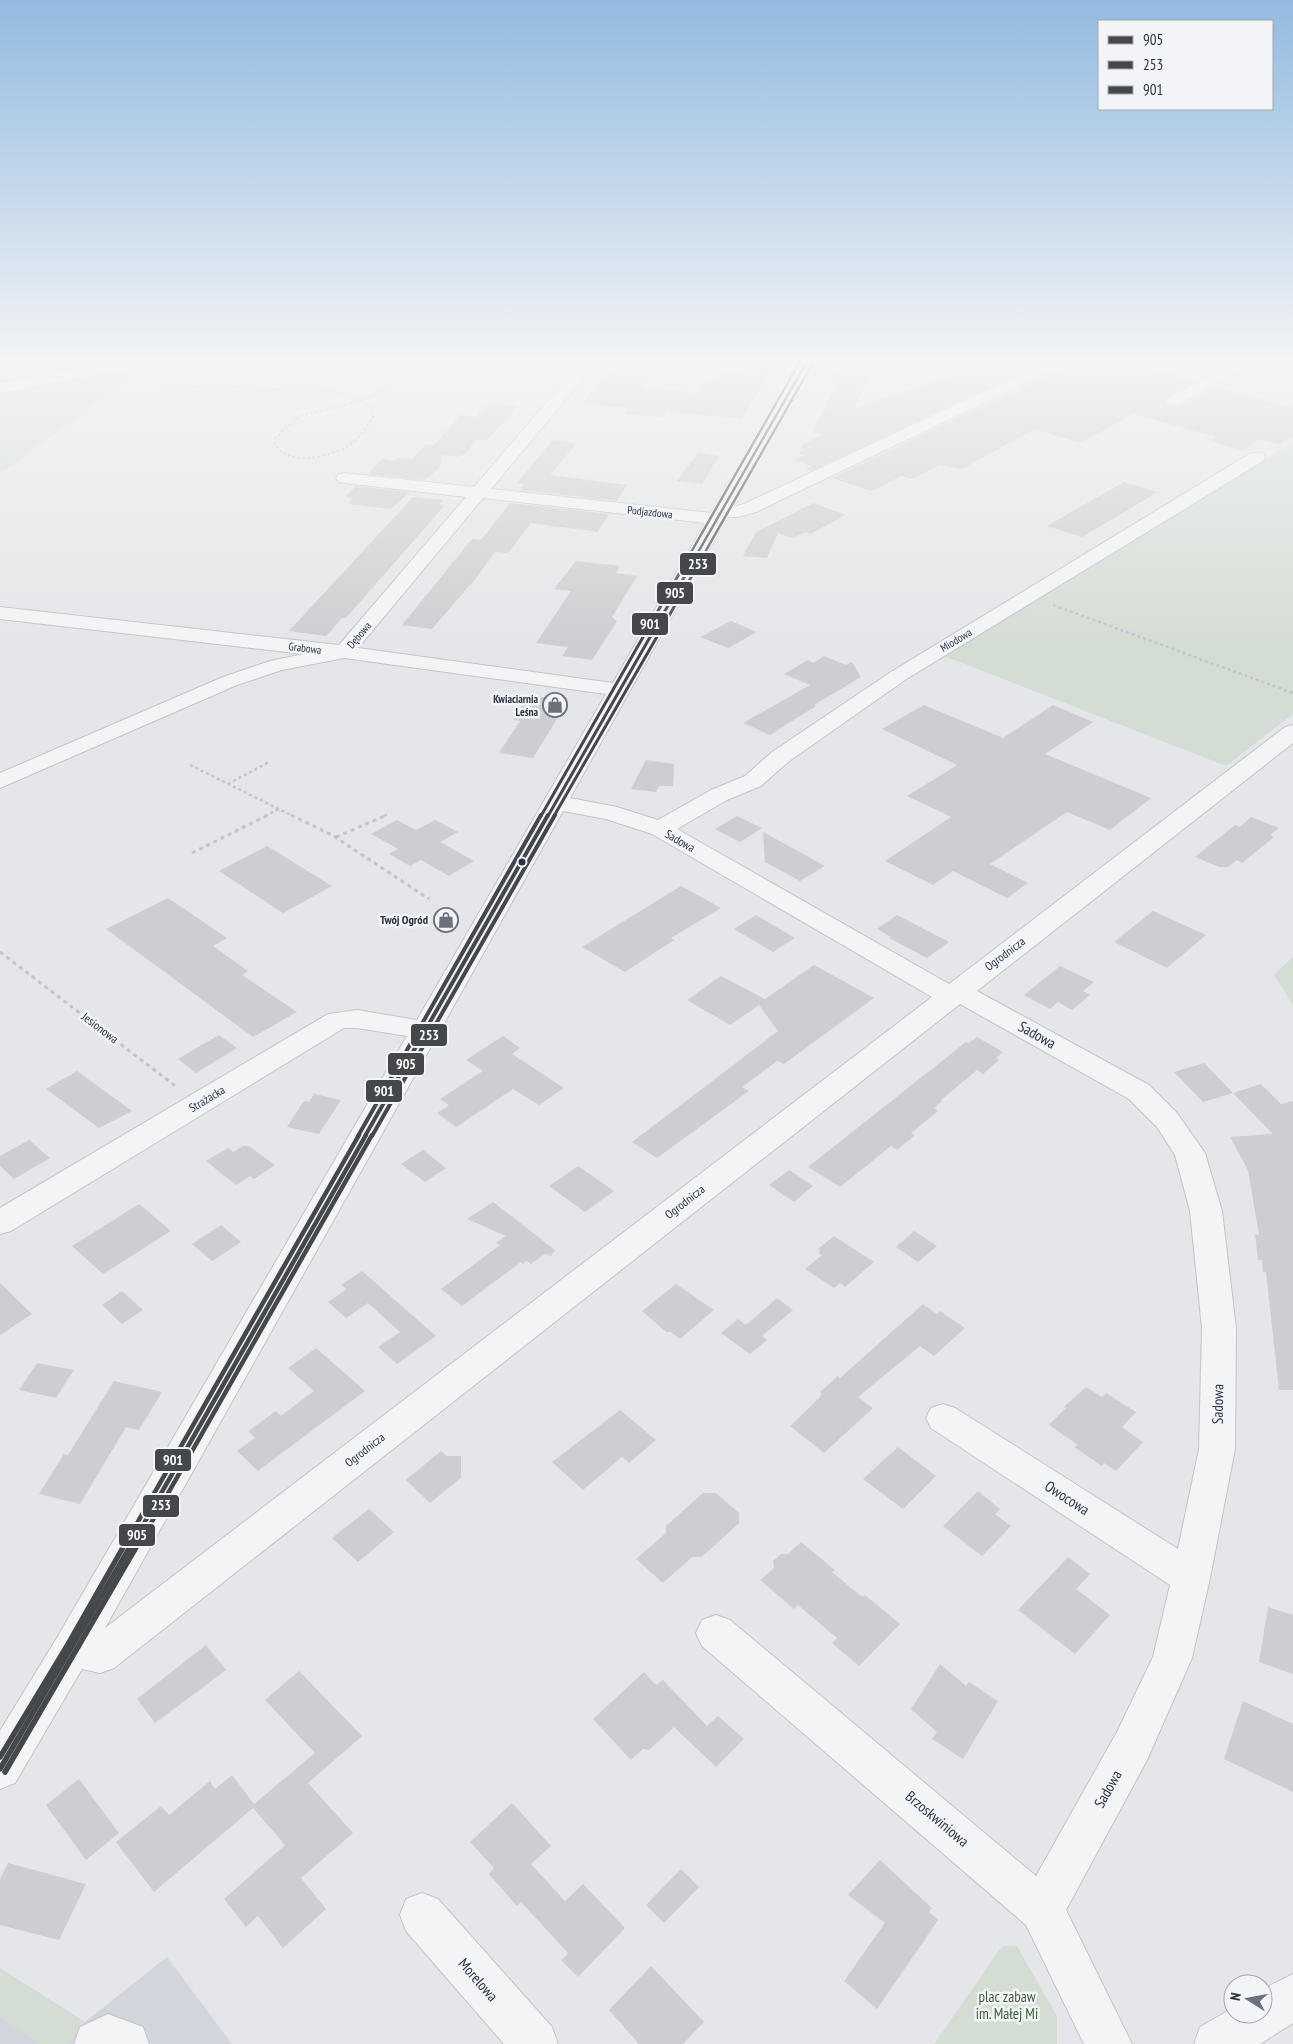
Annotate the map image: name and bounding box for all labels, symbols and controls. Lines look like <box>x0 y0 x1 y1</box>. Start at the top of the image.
legend <box>1098 20 1273 110</box>
text: 905 <box>1143 30 1163 49</box>
text: 253 <box>1143 55 1163 74</box>
text: 901 <box>1143 80 1163 99</box>
street label: Podjazdowa <box>627 503 673 521</box>
line badge: 253 <box>679 552 717 576</box>
text: 253 <box>688 555 708 573</box>
line badge: 905 <box>656 581 694 605</box>
text: 905 <box>665 584 685 602</box>
line badge: 901 <box>631 612 669 636</box>
text: 901 <box>640 615 660 633</box>
street label: Dębowa <box>344 619 374 651</box>
street label: Miodowa <box>938 625 974 655</box>
street label: Grabowa <box>288 639 322 657</box>
place label: Kwiaciarnia Leśna <box>493 692 538 719</box>
shop icon: Kwiaciarnia Leśna <box>542 692 568 718</box>
street label: Sadowa <box>663 826 698 855</box>
unlabelled marker <box>517 857 527 867</box>
shop icon: Twój Ogród <box>433 907 459 933</box>
place label: Twój Ogród <box>380 912 428 927</box>
street label: Ogrodnicza <box>982 933 1028 974</box>
street label: Jesionowa <box>78 1008 122 1046</box>
street label: Sadowa <box>1015 1017 1059 1053</box>
line badge: 253 <box>410 1023 448 1047</box>
text: 253 <box>419 1026 439 1044</box>
line badge: 905 <box>387 1052 425 1076</box>
text: 905 <box>396 1055 416 1073</box>
line badge: 901 <box>365 1079 403 1103</box>
street label: Strażacka <box>186 1082 228 1115</box>
text: 901 <box>374 1082 394 1100</box>
street label: Ogrodnicza <box>662 1181 708 1222</box>
street label: Sadowa <box>1208 1384 1227 1424</box>
street label: Ogrodnicza <box>342 1429 388 1470</box>
line badge: 901 <box>154 1448 192 1472</box>
text: 901 <box>163 1451 183 1469</box>
street label: Owocowa <box>1041 1476 1093 1519</box>
line badge: 253 <box>142 1494 180 1518</box>
text: 253 <box>151 1496 171 1514</box>
line badge: 905 <box>118 1523 156 1547</box>
text: 905 <box>127 1526 147 1544</box>
street label: Sadowa <box>1090 1767 1126 1811</box>
street label: Brzoskwiniowa <box>902 1787 973 1851</box>
street label: Morelowa <box>454 1954 502 2005</box>
north arrow <box>1223 1974 1273 2024</box>
park label: plac zabaw im. Małej Mi <box>976 1987 1038 2023</box>
text: N <box>1226 1991 1245 2002</box>

